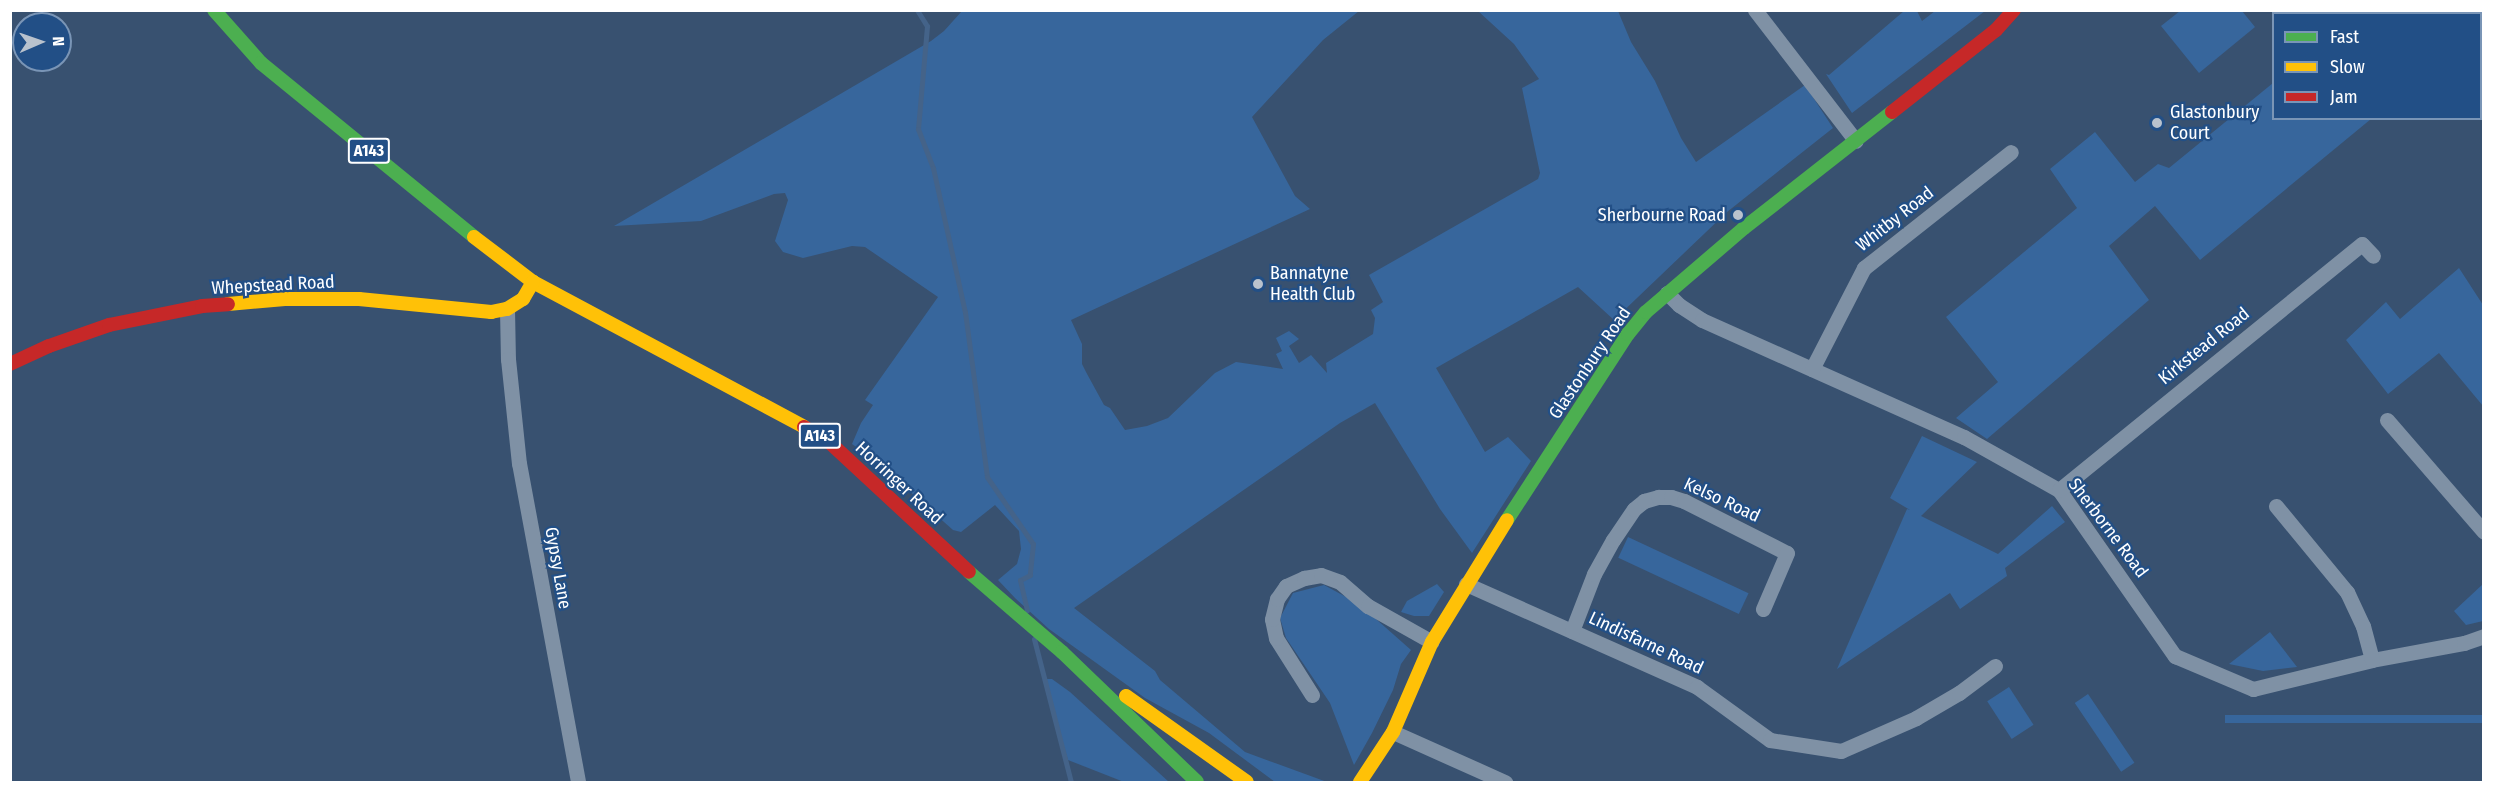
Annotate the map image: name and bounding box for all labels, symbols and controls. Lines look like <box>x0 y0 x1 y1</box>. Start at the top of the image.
north arrow <box>12 12 72 72</box>
legend <box>2272 12 2482 120</box>
text: Fast <box>2330 26 2359 48</box>
text: N <box>49 36 68 47</box>
text: Slow <box>2330 56 2365 78</box>
text: Jam <box>2330 86 2358 108</box>
place label: Glastonbury Court <box>2170 102 2259 144</box>
marker: Glastonbury Court <box>2148 114 2166 132</box>
road number: A143 <box>346 138 392 164</box>
street label: Whitby Road <box>1852 182 1938 256</box>
place label: Sherbourne Road <box>1598 204 1726 226</box>
marker: Sherbourne Road <box>1731 208 1745 222</box>
place label: Bannatyne Health Club <box>1270 263 1355 306</box>
street label: Whepstead Road <box>211 271 335 299</box>
marker: Bannatyne Health Club <box>1251 277 1265 291</box>
street label: Glastonbury Road <box>1544 303 1636 423</box>
street label: Kirkstead Road <box>2154 303 2254 389</box>
road number: A143 <box>798 423 842 449</box>
street label: Horringer Road <box>851 437 947 529</box>
street label: Kelso Road <box>1680 473 1764 527</box>
street label: Sherborne Road <box>2064 474 2152 582</box>
street label: Gypsy Lane <box>540 525 576 611</box>
street label: Lindisfarne Road <box>1585 607 1707 679</box>

